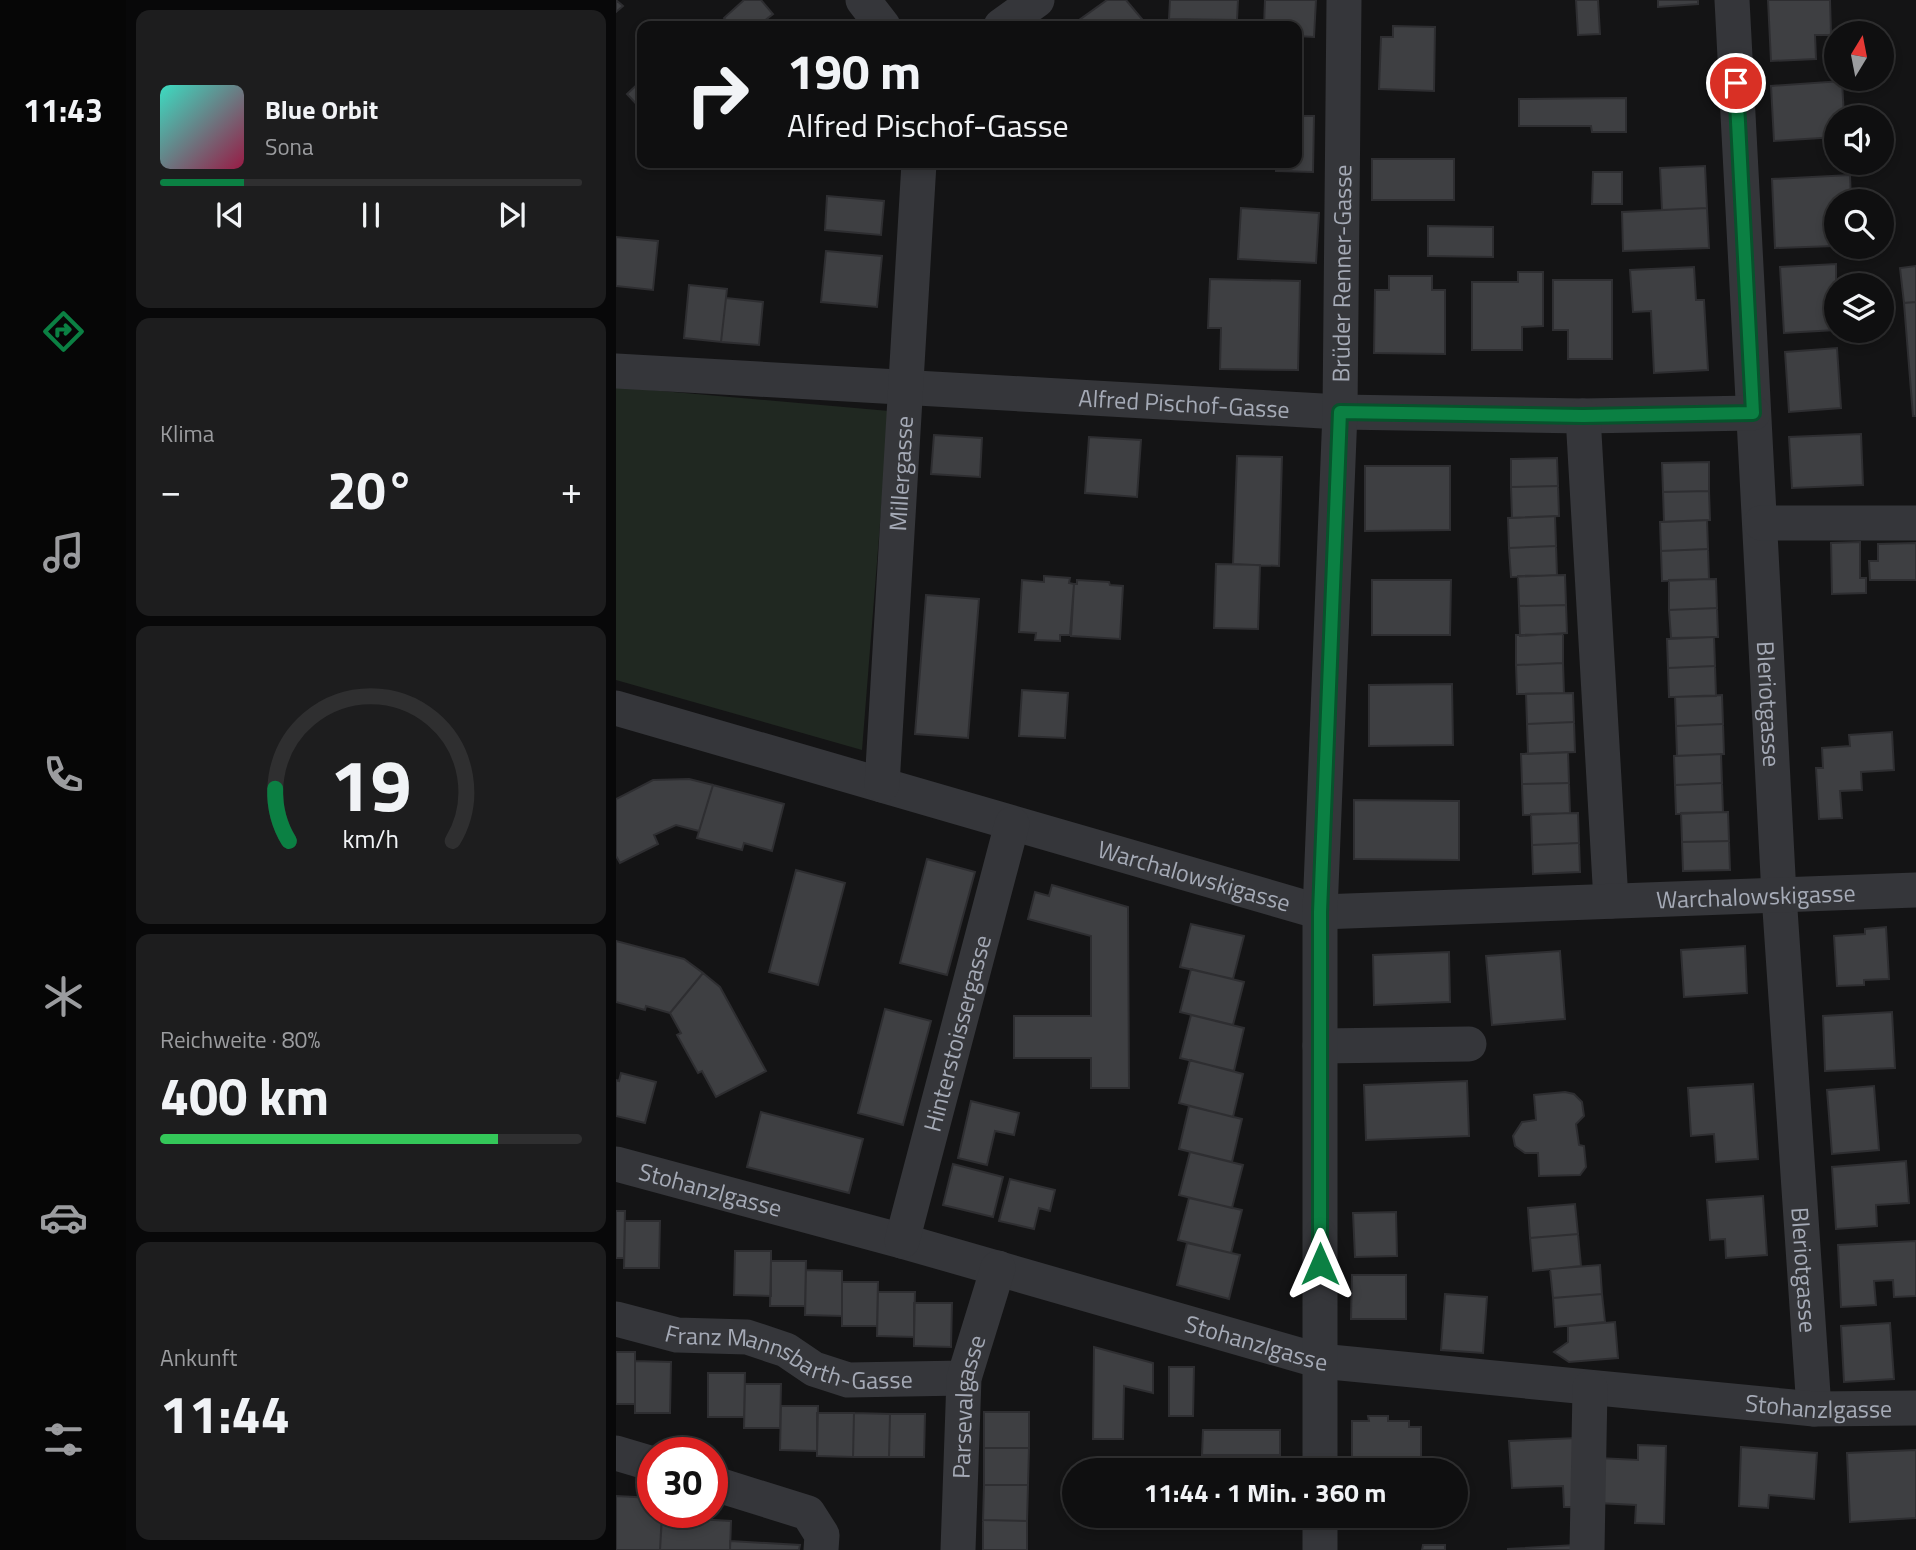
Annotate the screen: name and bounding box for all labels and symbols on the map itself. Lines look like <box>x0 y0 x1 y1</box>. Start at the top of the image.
north arrow <box>1824 21 1894 91</box>
pin <box>1706 53 1766 113</box>
street label: Brüder Renner-Gasse <box>1322 164 1360 383</box>
street label: Alfred Pischof-Gasse <box>1078 379 1291 427</box>
street label: Millergasse <box>879 415 922 532</box>
street label: Bleriotgasse <box>1748 640 1790 768</box>
street label: Warchalowskigasse <box>1093 830 1295 921</box>
street label: Warchalowskigasse <box>1655 874 1856 918</box>
street label: Hinterstoissergasse <box>914 931 1000 1135</box>
street label: Stohanzlgasse <box>635 1153 786 1226</box>
street label: Bleriotgasse <box>1782 1206 1827 1334</box>
position arrow <box>1283 1227 1357 1301</box>
street label: Stohanzlgasse <box>1181 1305 1329 1380</box>
street label: Franz Mannsbarth-Gasse <box>661 1315 913 1398</box>
street label: Parsevalgasse <box>942 1330 994 1479</box>
street label: Stohanzlgasse <box>1744 1384 1892 1427</box>
speed limit sign: 30 <box>637 1437 728 1528</box>

